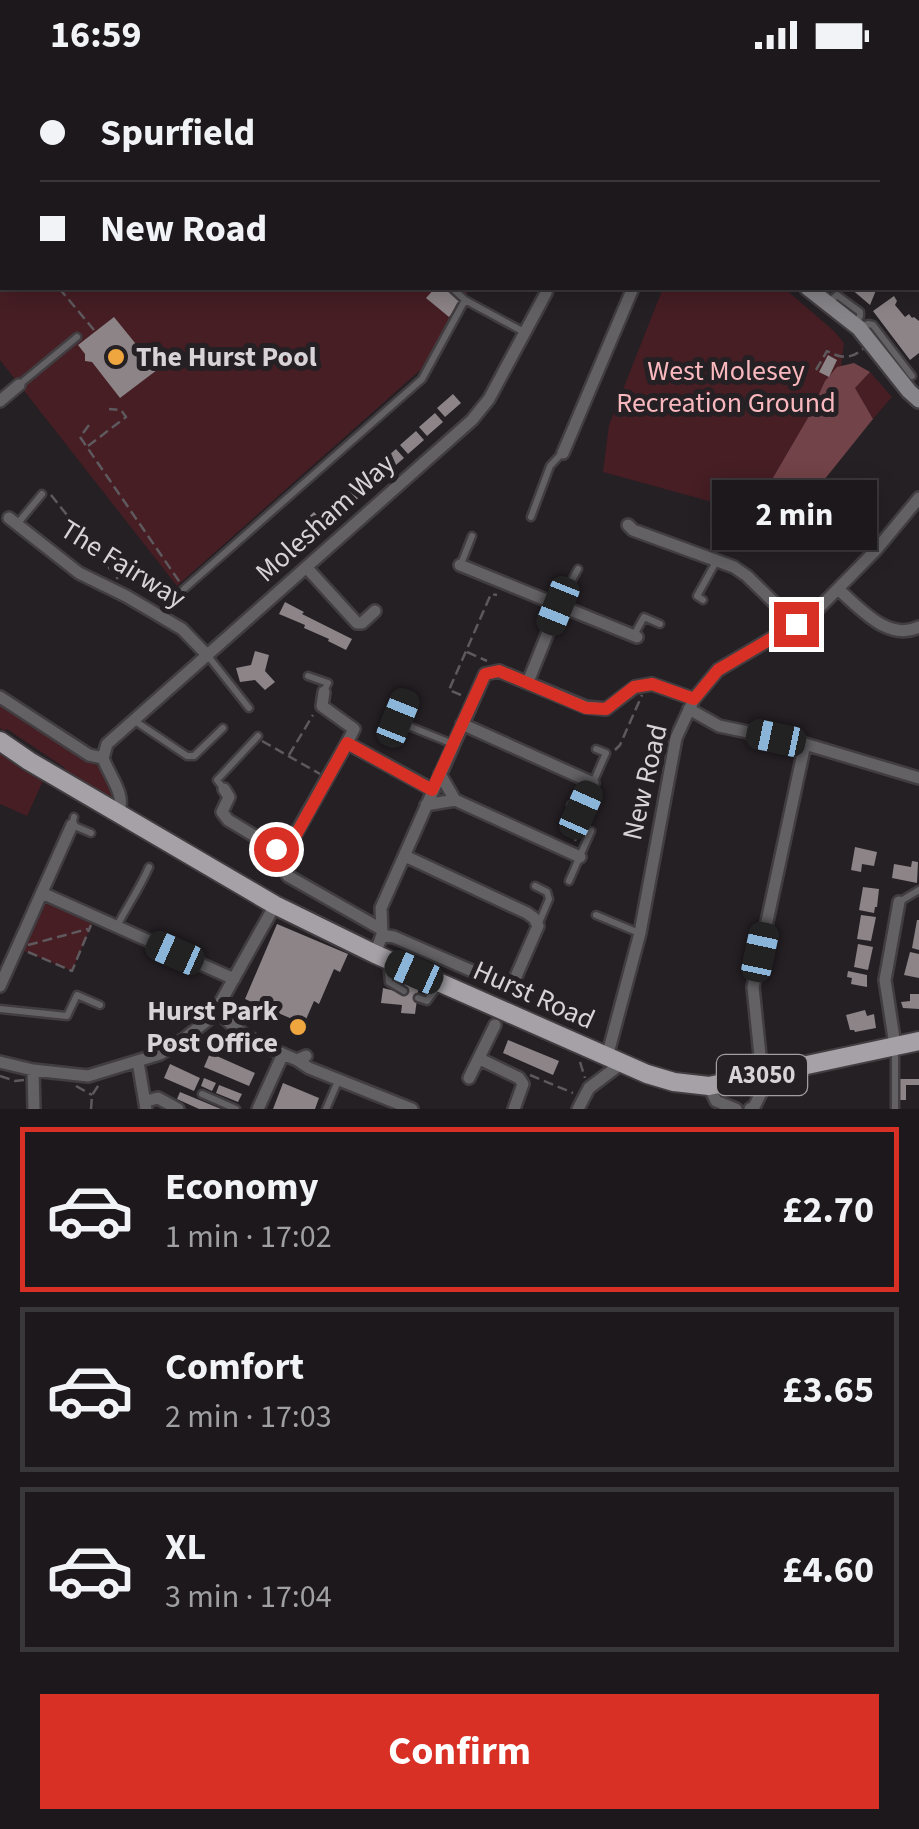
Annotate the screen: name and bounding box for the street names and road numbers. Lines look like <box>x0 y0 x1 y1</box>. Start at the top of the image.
street label: Molesham Way <box>247 445 403 591</box>
street label: The Fairway <box>53 510 193 618</box>
street label: New Road <box>612 720 678 844</box>
street label: Hurst Road <box>467 950 601 1040</box>
road number: A3050 <box>717 1055 807 1095</box>

